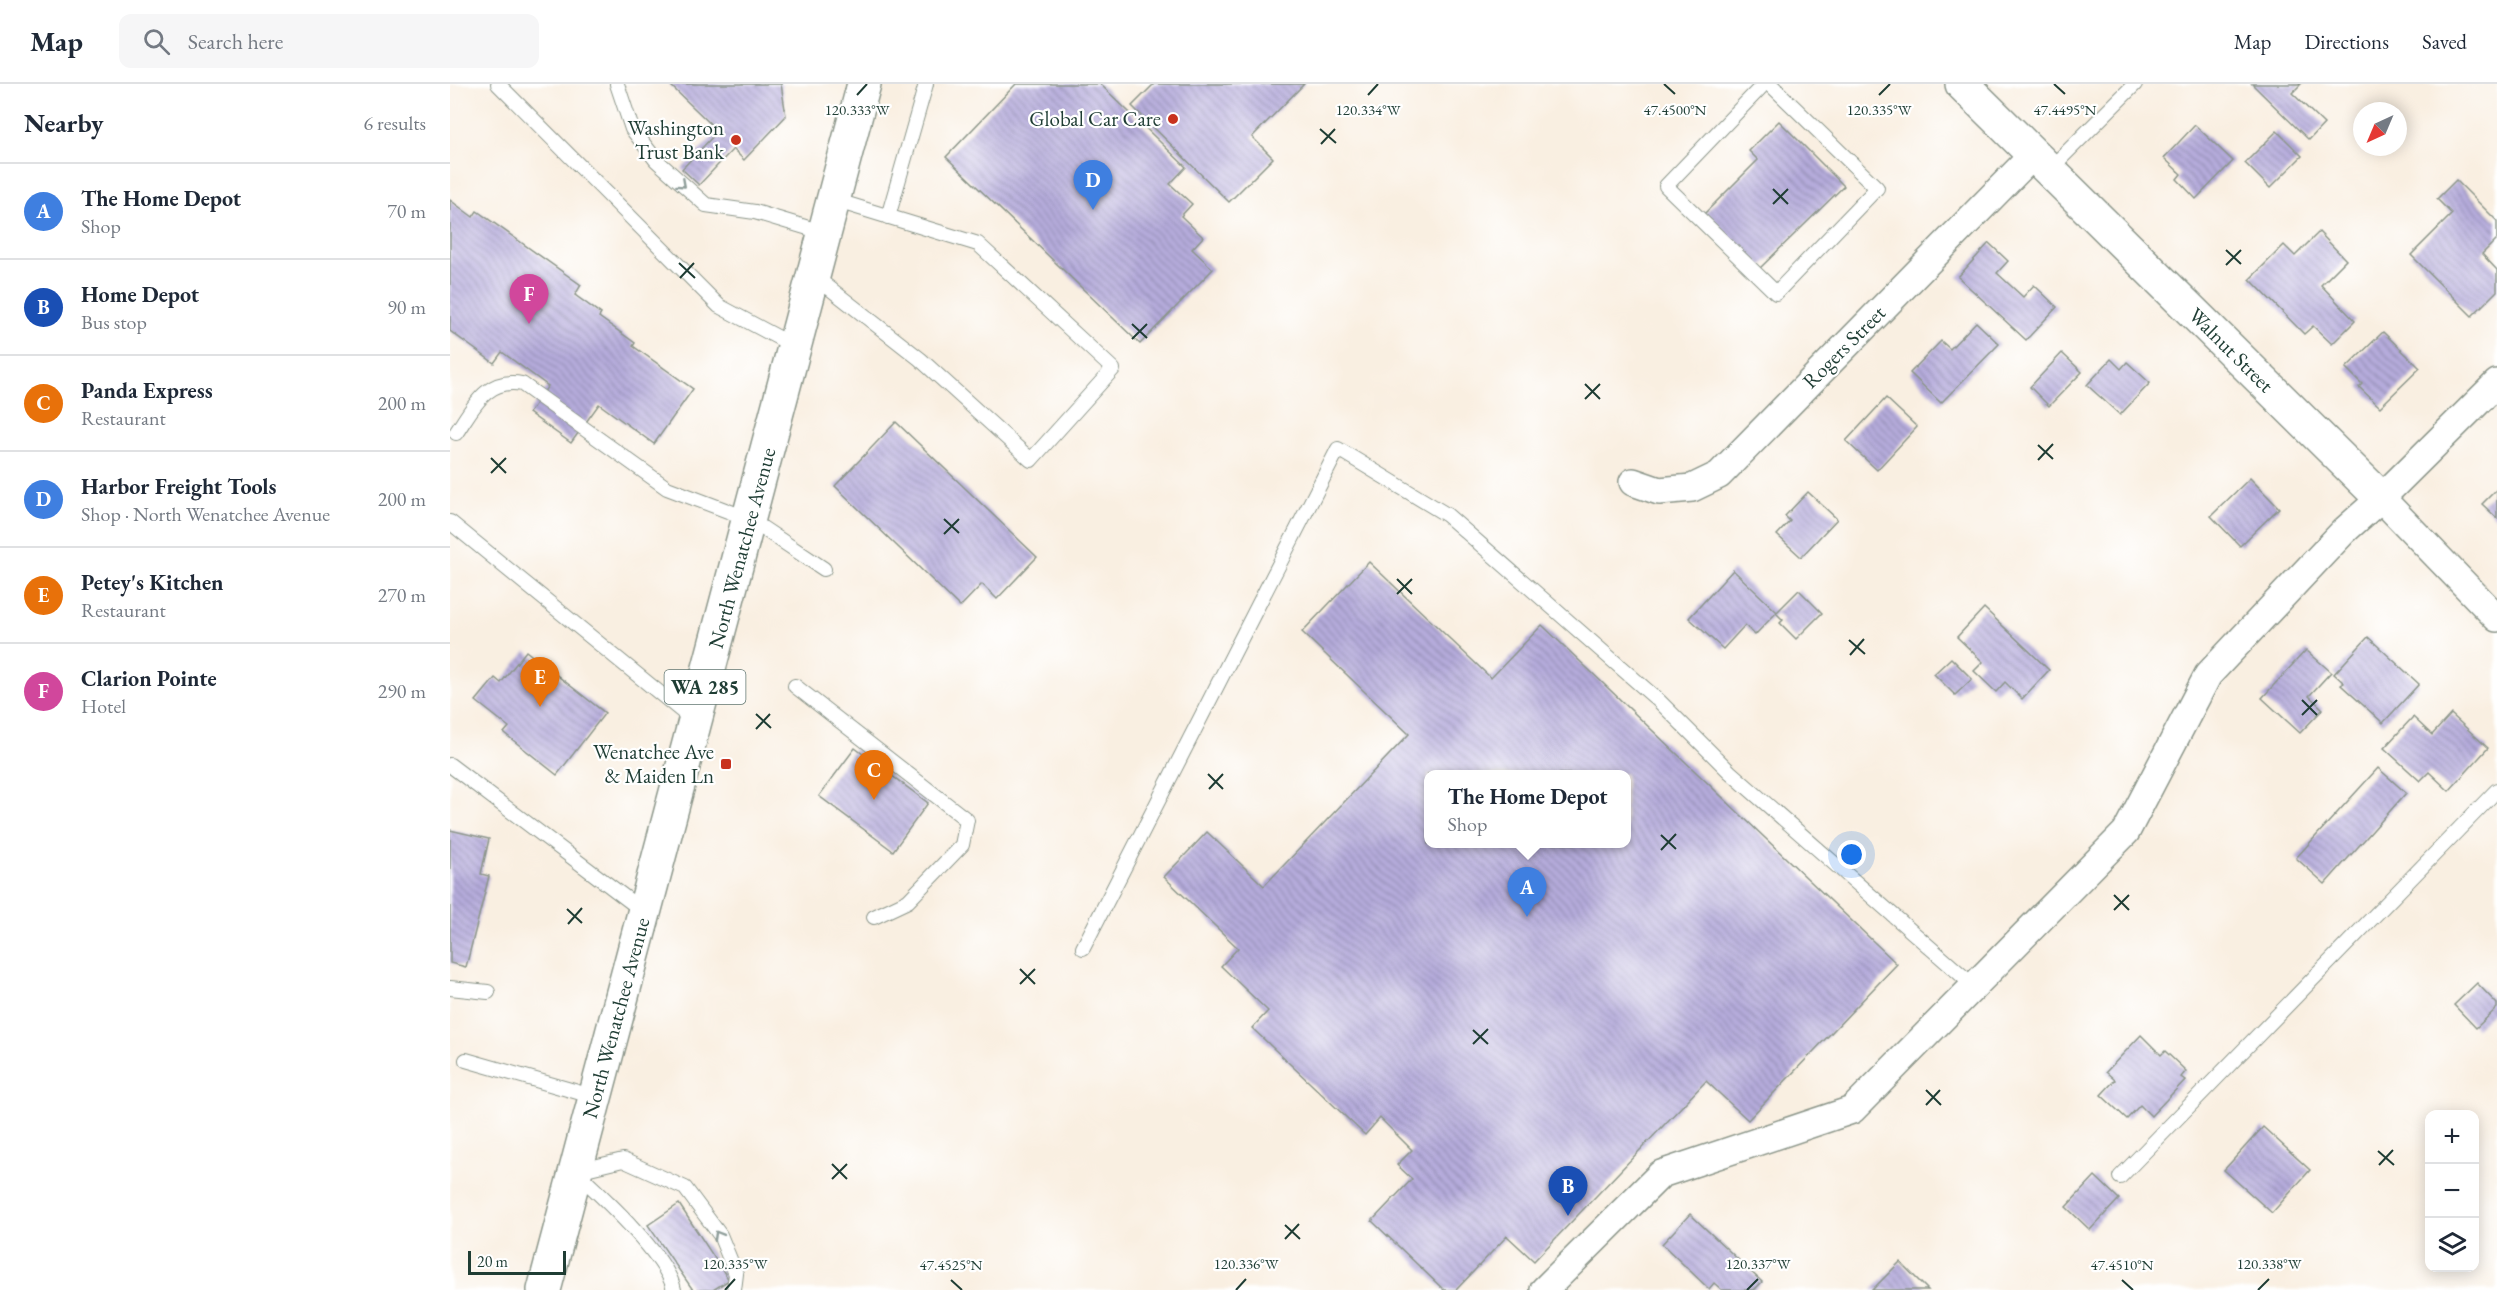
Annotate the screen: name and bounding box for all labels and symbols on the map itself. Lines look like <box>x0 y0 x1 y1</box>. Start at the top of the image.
text: 120.333°W <box>825 100 890 119</box>
text: 120.334°W <box>1336 100 1401 119</box>
text: 47.4500°N <box>1644 100 1707 119</box>
text: 120.335°W <box>1847 100 1912 119</box>
text: 47.4495°N <box>2034 100 2097 119</box>
north arrow <box>2353 102 2407 156</box>
place label: Global Car Care <box>1029 105 1161 132</box>
marker: Global Car Care <box>1166 112 1180 126</box>
place label: Washington Trust Bank <box>627 114 725 165</box>
marker: Washington Trust Bank <box>729 133 743 147</box>
pin: D <box>1074 160 1112 210</box>
one-way arrow <box>675 177 686 188</box>
pin: F <box>510 274 548 324</box>
street label: Rogers Street <box>1796 299 1891 394</box>
street label: Walnut Street <box>2183 301 2280 398</box>
street label: North Wenatchee Avenue <box>702 444 781 651</box>
pin: E <box>520 658 560 707</box>
road number: WA 285 <box>664 670 746 704</box>
place label: Wenatchee Ave & Maiden Ln <box>593 738 714 789</box>
pin: C <box>854 750 894 800</box>
marker: Wenatchee Ave & Maiden Ln <box>719 757 733 771</box>
your location <box>1837 840 1866 869</box>
pin: A <box>1508 868 1546 917</box>
street label: North Wenatchee Avenue <box>576 914 655 1121</box>
pin: B <box>1548 1166 1588 1216</box>
one-way arrow <box>714 1231 726 1242</box>
scale bar <box>468 1248 566 1276</box>
text: 120.335°W <box>703 1254 768 1273</box>
text: 120.336°W <box>1214 1254 1279 1273</box>
text: 120.337°W <box>1726 1254 1791 1273</box>
text: 120.338°W <box>2237 1254 2302 1273</box>
text: 47.4525°N <box>920 1255 983 1274</box>
text: 47.4510°N <box>2091 1255 2154 1274</box>

